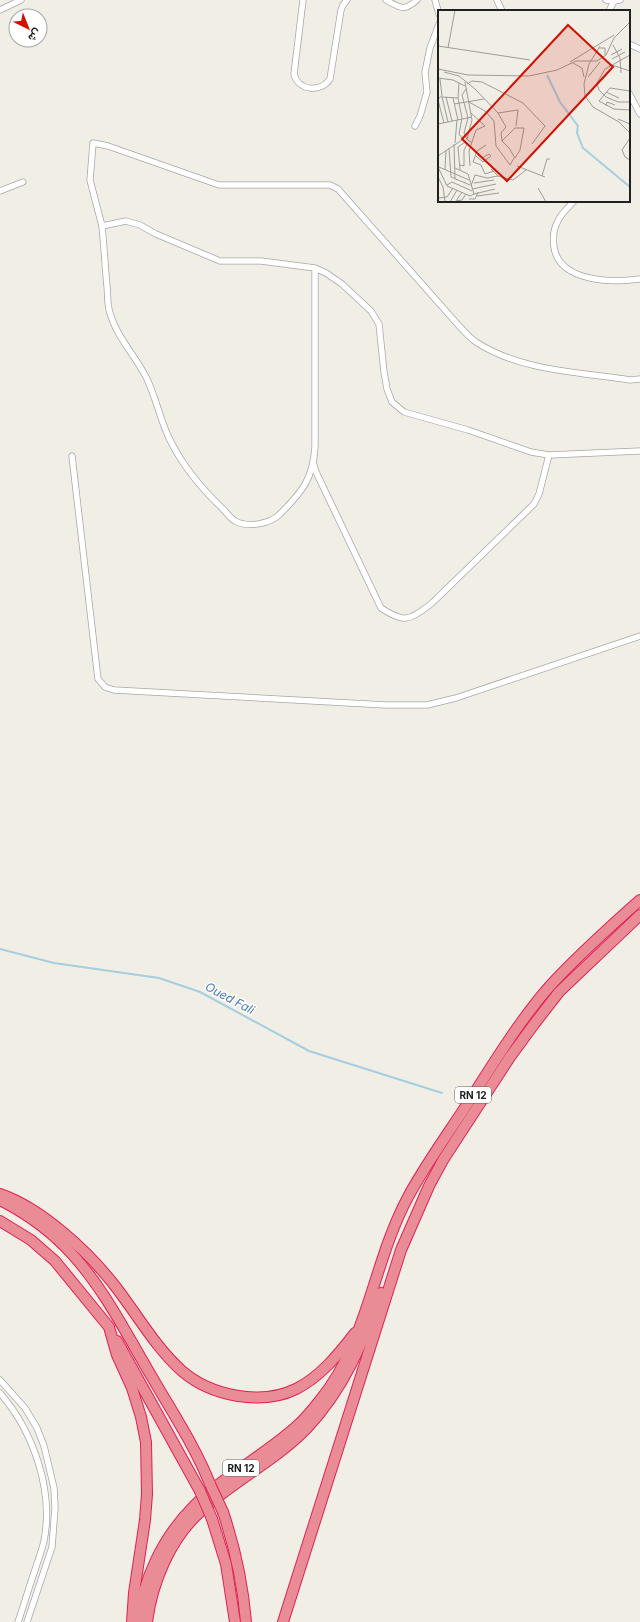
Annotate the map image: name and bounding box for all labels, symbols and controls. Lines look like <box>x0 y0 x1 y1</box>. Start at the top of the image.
north arrow <box>8 8 48 48</box>
inset map <box>438 10 630 202</box>
text: ش <box>25 26 44 45</box>
water label: Oued Fali <box>203 979 258 1018</box>
road number: RN 12 <box>455 1087 491 1103</box>
road number: RN 12 <box>223 1460 259 1476</box>

